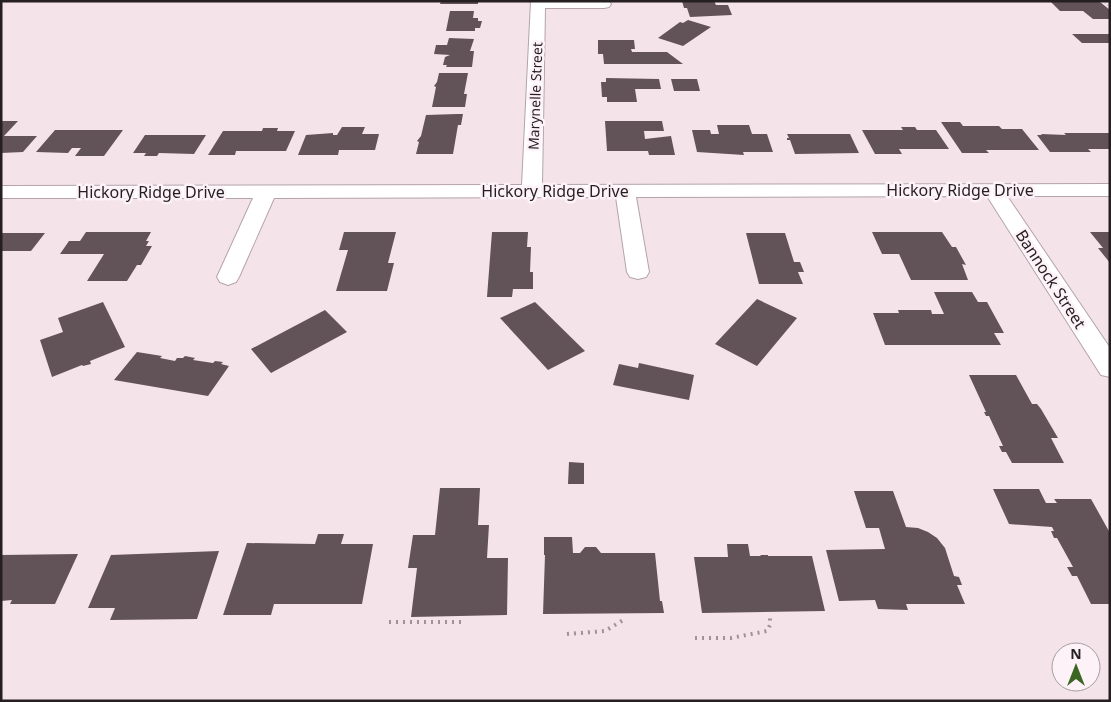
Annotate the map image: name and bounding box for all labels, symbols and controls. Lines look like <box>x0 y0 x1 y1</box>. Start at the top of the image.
street label: Marynelle Street <box>524 42 546 150</box>
street label: Hickory Ridge Drive <box>886 179 1034 201</box>
street label: Hickory Ridge Drive <box>481 180 629 202</box>
street label: Hickory Ridge Drive <box>77 181 225 203</box>
street label: Bannock Street <box>1011 225 1091 333</box>
north arrow <box>1051 642 1101 692</box>
text: N <box>1070 644 1082 663</box>

